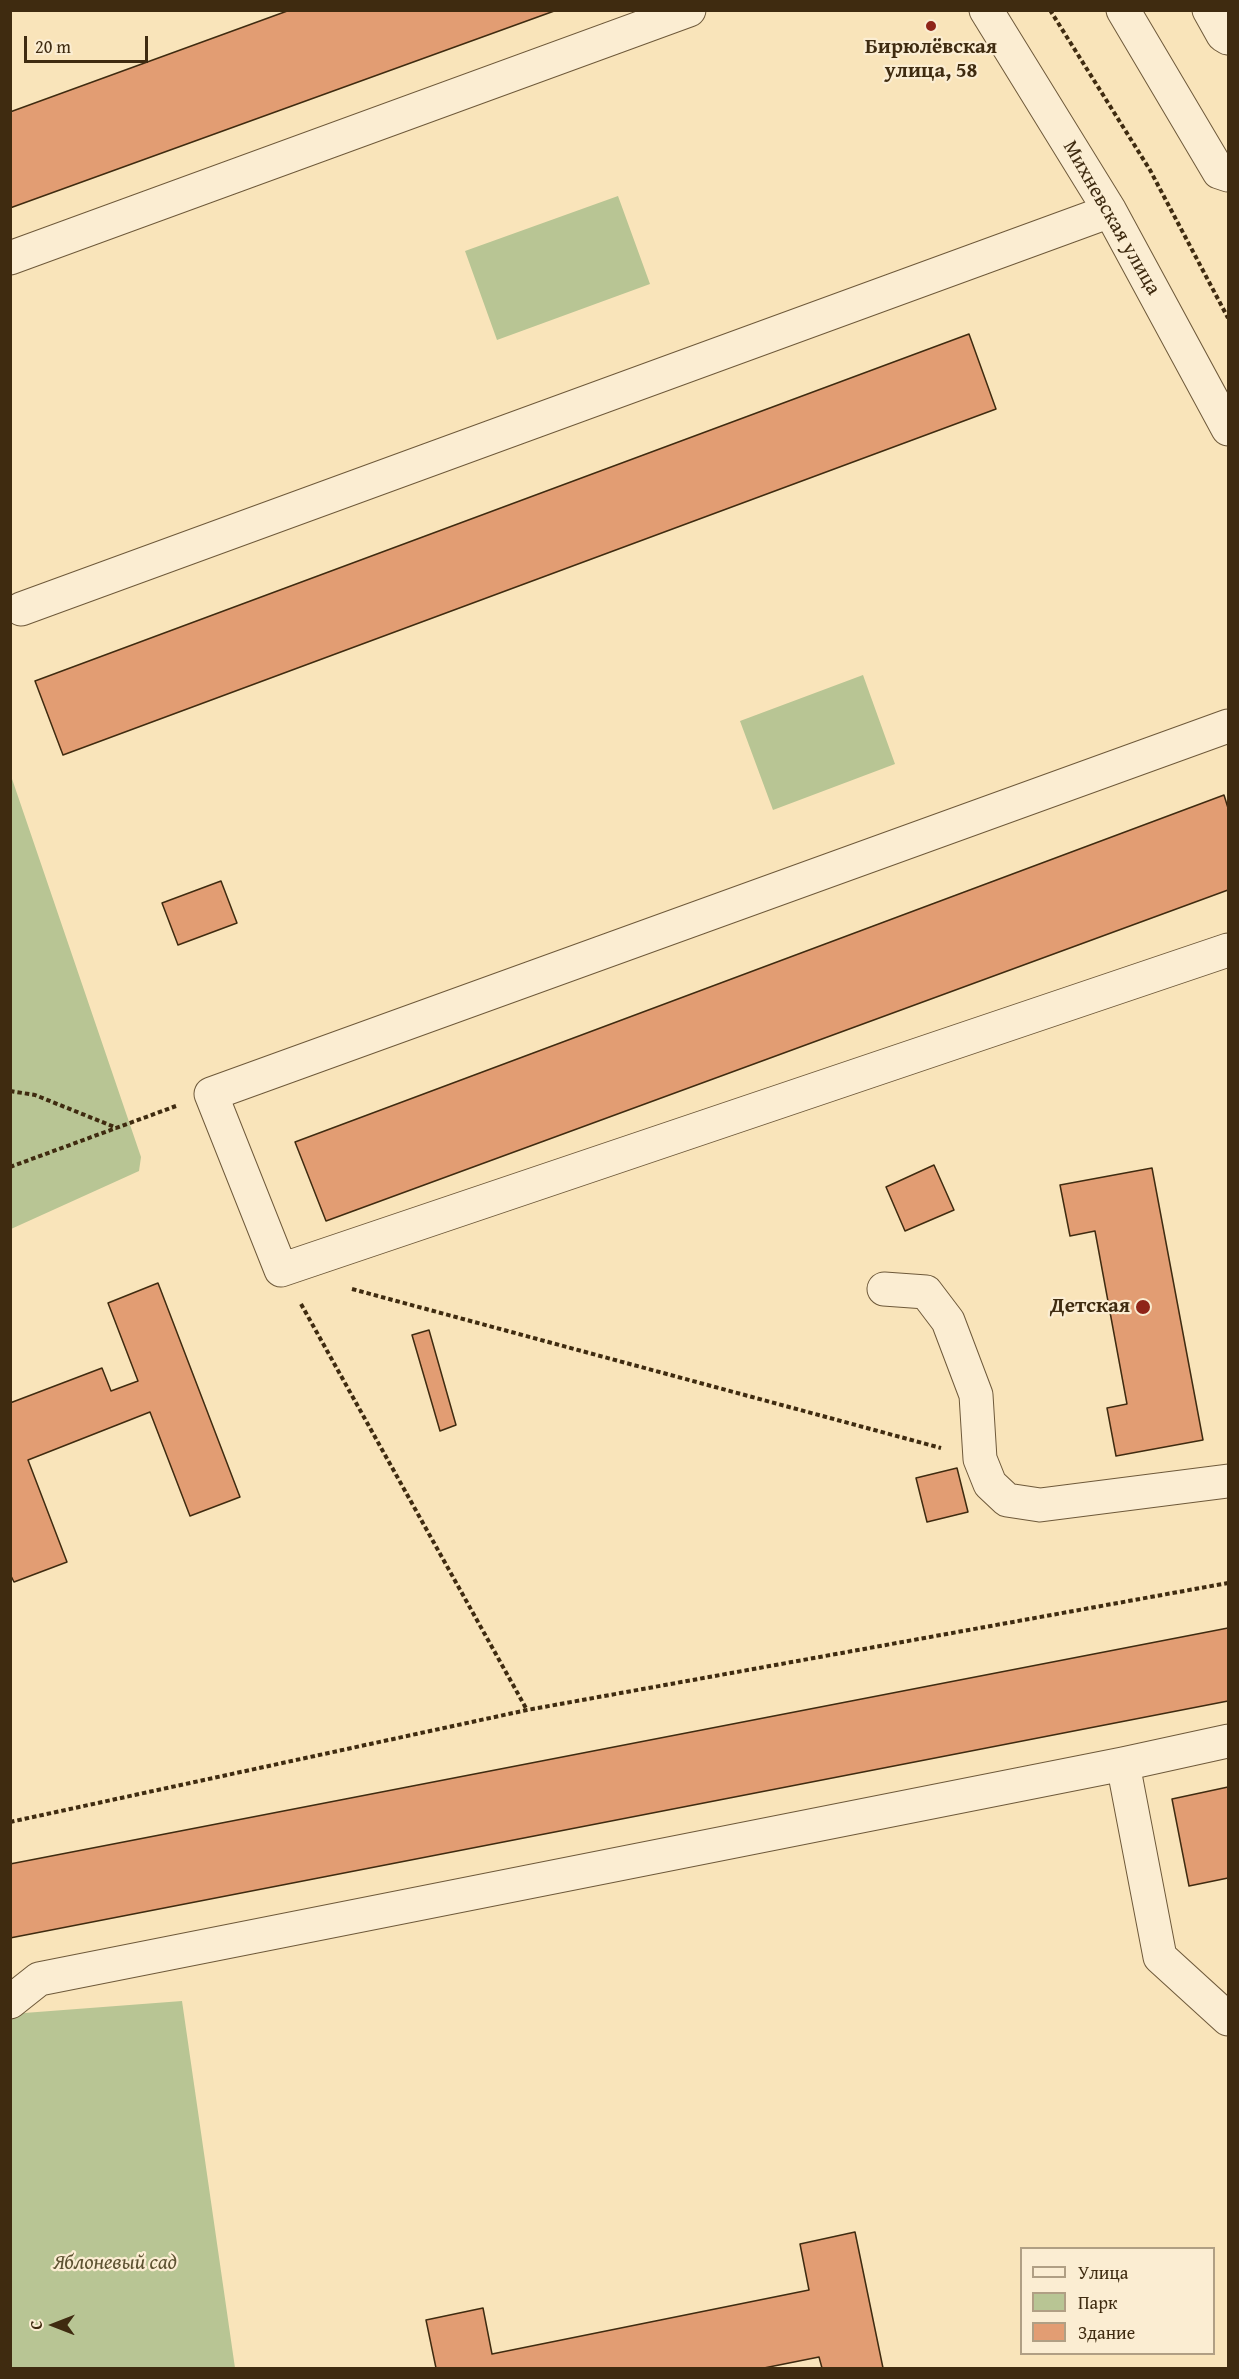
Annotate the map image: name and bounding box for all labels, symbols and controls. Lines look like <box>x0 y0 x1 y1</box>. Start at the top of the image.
marker: Бирюлёвская улица, 58 <box>924 19 938 33</box>
scale bar <box>27 24 152 62</box>
text: 20 m <box>35 33 71 60</box>
place label: Бирюлёвская улица, 58 <box>865 35 997 85</box>
street label: Михневская улица <box>1057 136 1165 300</box>
place label: Детская <box>1050 1294 1130 1320</box>
marker: Детская <box>1134 1298 1152 1316</box>
legend <box>1020 2247 1215 2355</box>
park label: Яблоневый сад <box>53 2251 177 2277</box>
text: Улица <box>1078 2259 1128 2286</box>
text: Парк <box>1078 2289 1117 2316</box>
north arrow <box>24 2295 84 2355</box>
text: Здание <box>1078 2319 1135 2346</box>
text: С <box>24 2320 48 2330</box>

